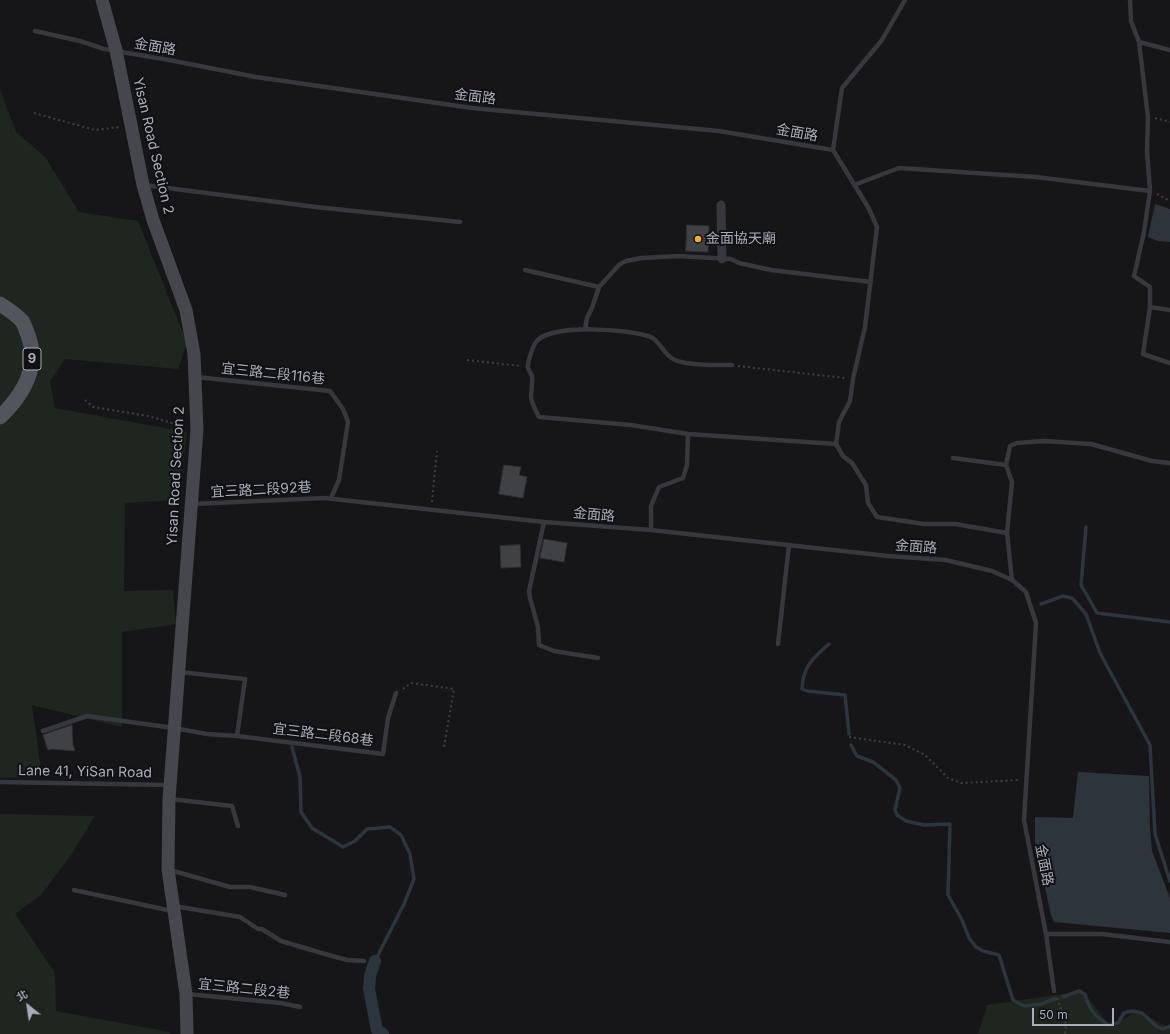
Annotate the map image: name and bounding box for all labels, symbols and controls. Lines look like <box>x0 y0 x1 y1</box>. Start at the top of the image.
street label: 金面路 <box>133 35 177 59</box>
street label: Yisan Road Section 2 <box>129 76 177 216</box>
street label: 金面路 <box>453 86 497 108</box>
street label: 金面路 <box>775 121 819 145</box>
place label: 金面協天廟 <box>706 231 776 247</box>
marker: 金面協天廟 <box>693 234 703 244</box>
road number: 9 <box>23 348 41 370</box>
street label: 宜三路二段116巷 <box>220 360 326 388</box>
street label: Yisan Road Section 2 <box>164 406 188 546</box>
street label: 宜三路二段92巷 <box>210 479 312 501</box>
street label: 金面路 <box>572 505 616 525</box>
street label: 金面路 <box>894 537 938 557</box>
street label: 宜三路二段68巷 <box>272 720 374 750</box>
street label: Lane 41, YiSan Road <box>18 762 152 782</box>
street label: 金面路 <box>1032 843 1056 887</box>
street label: 宜三路二段2巷 <box>197 976 291 1002</box>
north arrow <box>8 986 48 1026</box>
text: 北 <box>14 987 30 1004</box>
scale bar <box>1034 1000 1116 1026</box>
text: 50 m <box>1039 1007 1068 1022</box>

